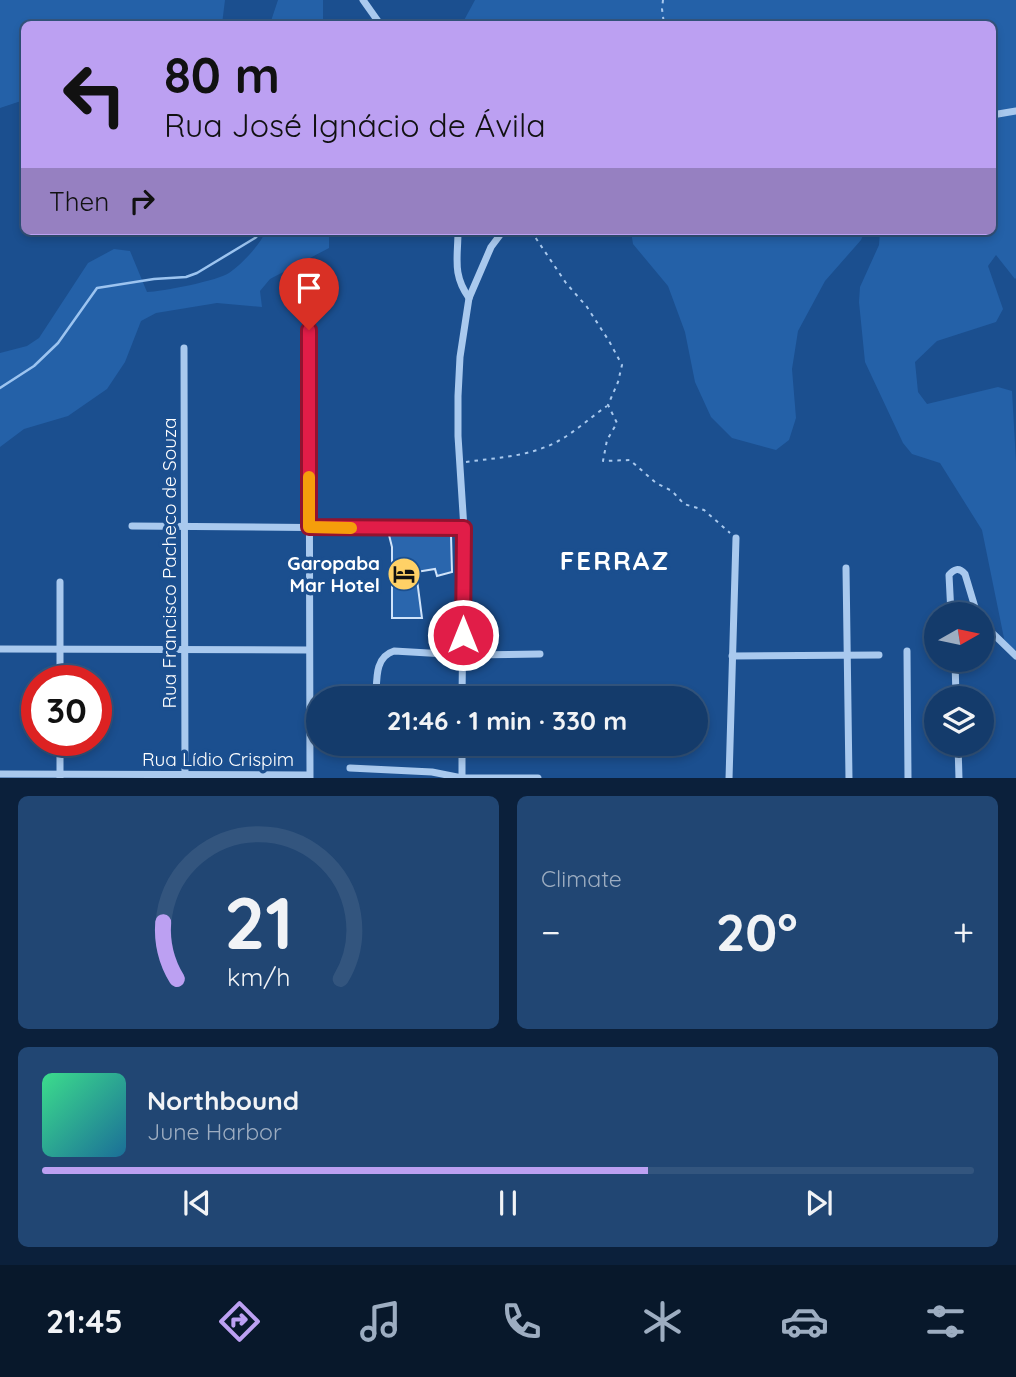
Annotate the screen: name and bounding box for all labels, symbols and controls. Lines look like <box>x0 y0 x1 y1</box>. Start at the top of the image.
text: 80 m <box>164 44 280 105</box>
icon: left <box>49 49 140 140</box>
text: Rua José Ignácio de Ávila <box>164 105 546 145</box>
icon: right <box>123 182 161 220</box>
text: Then <box>49 185 109 218</box>
pin <box>279 258 339 330</box>
icon: arrive <box>290 269 328 307</box>
street label: Rua Francisco Pacheco de Souza <box>157 417 181 709</box>
district label: FERRAZ <box>560 544 670 577</box>
place label: Garopaba Mar Hotel <box>287 551 380 597</box>
hotel icon: Garopaba Mar Hotel <box>385 555 423 593</box>
position arrow <box>426 598 500 672</box>
north arrow <box>924 602 994 672</box>
map controls <box>924 602 994 756</box>
speed limit sign: 30 <box>21 665 112 756</box>
button: layers <box>924 686 994 756</box>
text: 21:46 · 1 min · 330 m <box>387 704 627 737</box>
street label: Rua Lídio Crispim <box>142 747 294 771</box>
text: Climate <box>541 864 622 893</box>
text: 21 <box>224 876 293 967</box>
text: 20° <box>716 899 798 964</box>
text: − <box>541 908 561 956</box>
text: + <box>953 908 974 956</box>
text: km/h <box>227 960 290 991</box>
text: Northbound <box>147 1084 299 1117</box>
text: June Harbor <box>147 1117 282 1146</box>
icon: previous <box>178 1184 216 1222</box>
icon: pause <box>489 1184 527 1222</box>
icon: next <box>800 1184 838 1222</box>
icon: directions <box>215 1297 264 1346</box>
icon: music <box>356 1297 405 1346</box>
icon: phone <box>497 1297 546 1346</box>
icon: climate <box>638 1297 687 1346</box>
icon: car <box>780 1297 829 1346</box>
icon: filters <box>921 1297 970 1346</box>
text: 21:45 <box>46 1301 123 1341</box>

